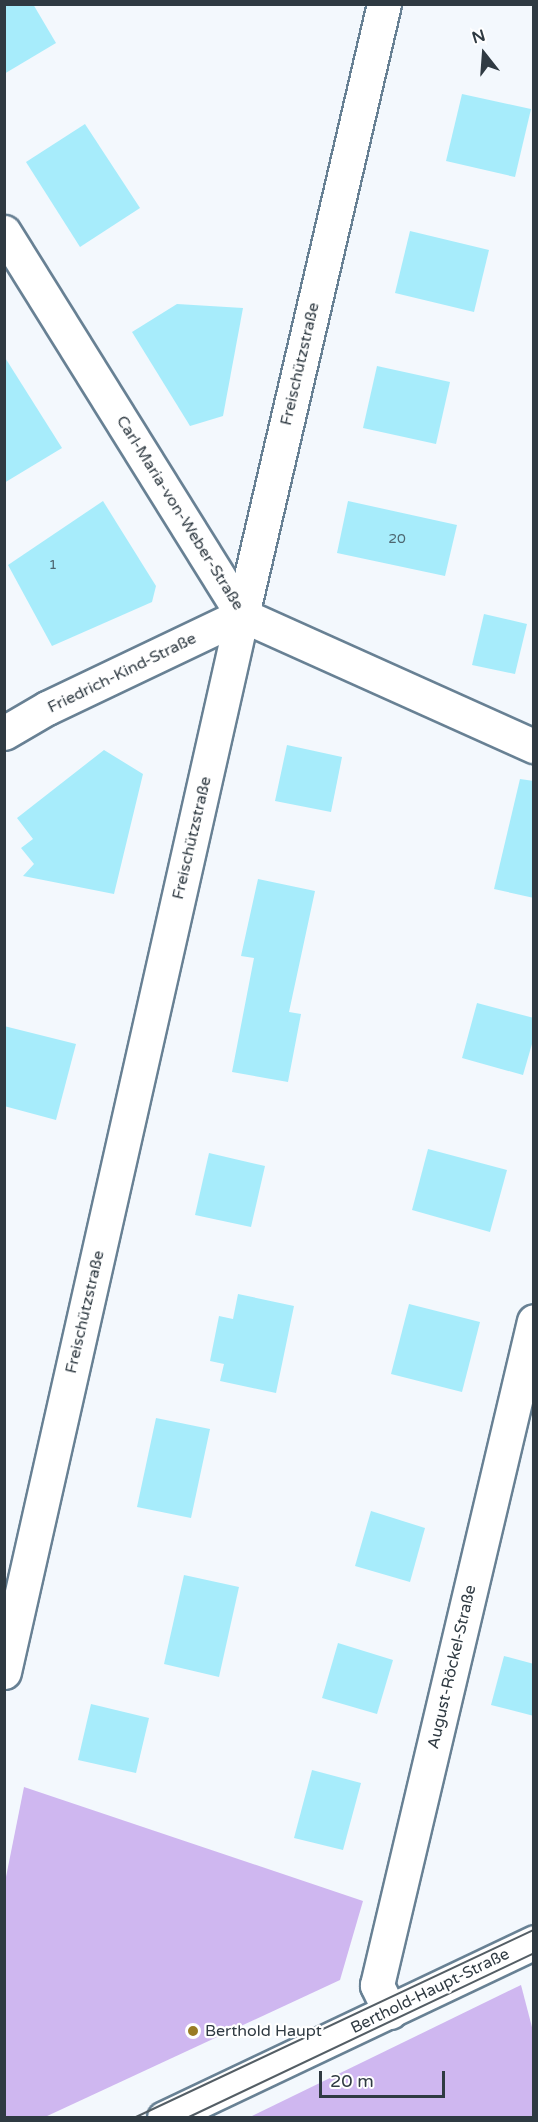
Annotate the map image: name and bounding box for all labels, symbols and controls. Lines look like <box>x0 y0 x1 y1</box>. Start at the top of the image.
north arrow <box>454 24 514 84</box>
text: N <box>470 25 488 48</box>
street label: Freischützstraße <box>277 301 323 427</box>
street label: Carl-Maria-von-Weber-Straße <box>112 412 248 614</box>
house number: 20 <box>388 531 406 547</box>
house number: 1 <box>49 557 57 573</box>
street label: Friedrich-Kind-Straße <box>45 629 199 717</box>
street label: Freischützstraße <box>169 775 215 901</box>
street label: Freischützstraße <box>62 1249 108 1375</box>
street label: August-Röckel-Straße <box>424 1583 480 1751</box>
street label: Berthold-Haupt-Straße <box>348 1944 512 2038</box>
place label: Berthold Haupt <box>205 2021 322 2041</box>
marker: Berthold Haupt <box>186 2024 200 2038</box>
scale bar <box>322 2059 448 2097</box>
text: 20 m <box>330 2070 374 2092</box>

